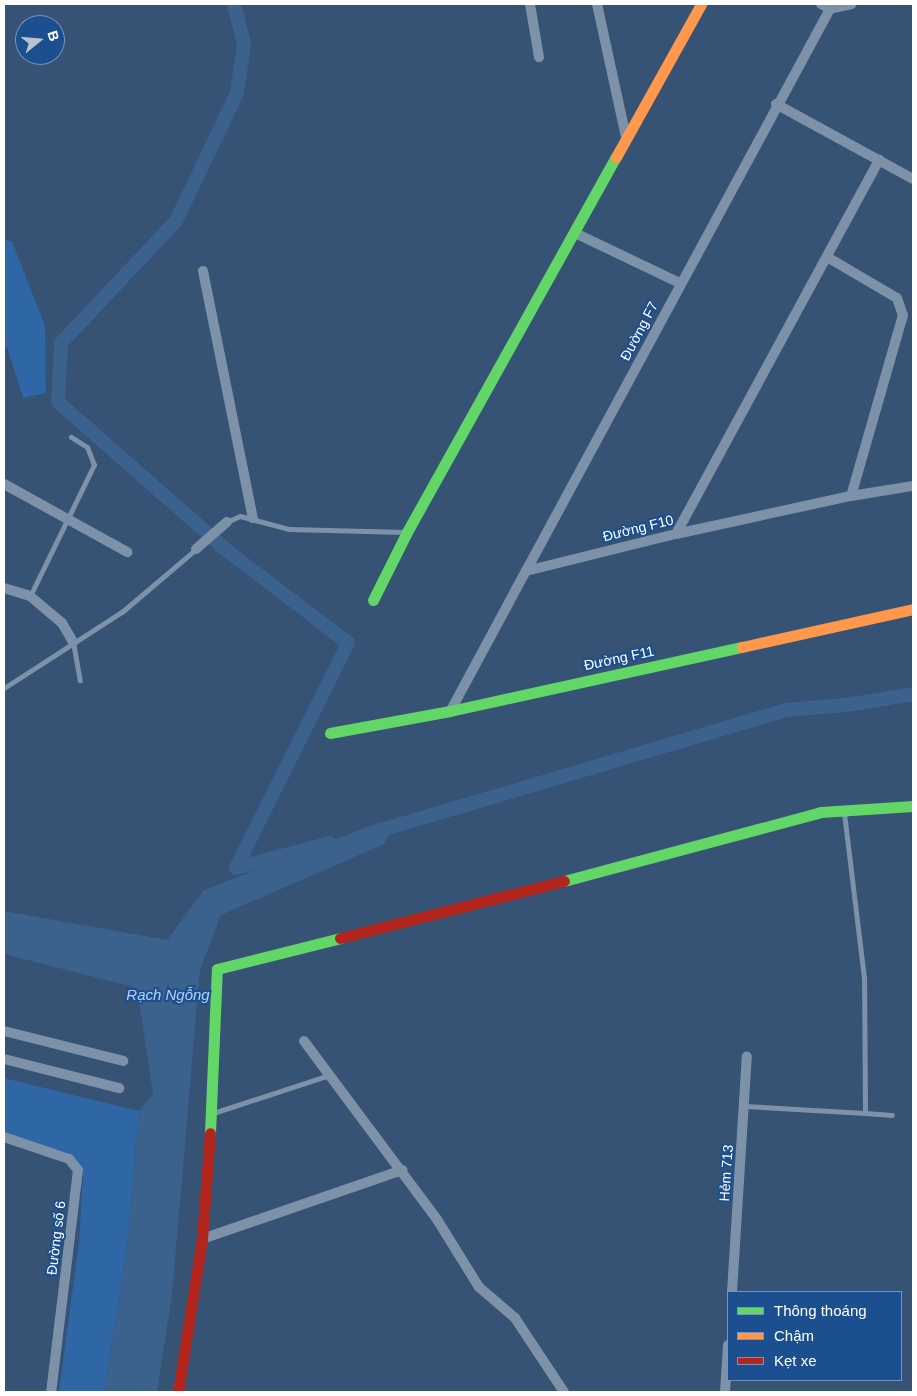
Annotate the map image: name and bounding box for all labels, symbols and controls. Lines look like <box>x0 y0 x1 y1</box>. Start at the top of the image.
north arrow <box>15 15 65 65</box>
text: B <box>44 29 63 43</box>
street label: Đường F7 <box>616 299 662 363</box>
street label: Đường F10 <box>601 511 675 545</box>
street label: Đường F11 <box>582 642 656 674</box>
water label: Rạch Ngỗng <box>126 986 210 1004</box>
street label: Hẻm 713 <box>716 1144 736 1202</box>
street label: Đường số 6 <box>43 1200 69 1276</box>
legend <box>727 1291 902 1381</box>
text: Thông thoáng <box>774 1302 867 1319</box>
text: Chậm <box>774 1327 814 1344</box>
text: Kẹt xe <box>774 1352 817 1369</box>

